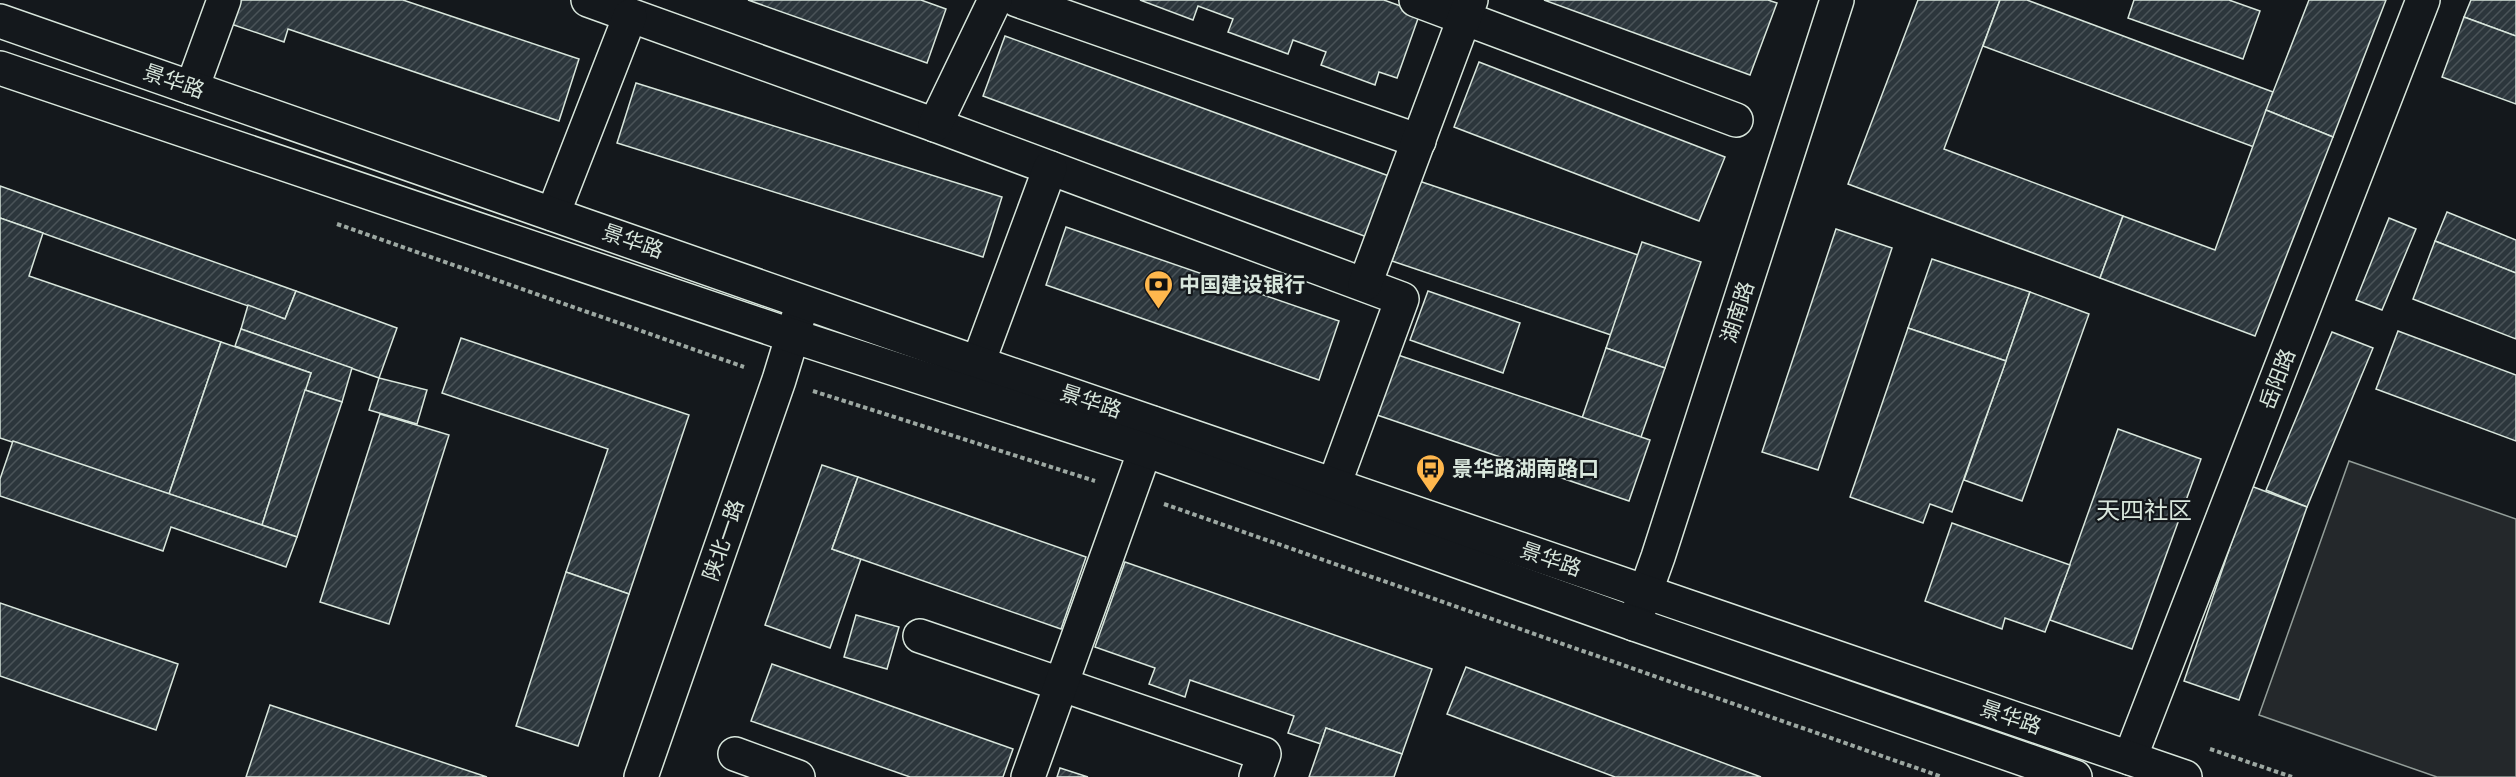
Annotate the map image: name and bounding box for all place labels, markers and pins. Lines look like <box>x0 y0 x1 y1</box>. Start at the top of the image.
bank icon: 中国建设银行 <box>1142 268 1174 310</box>
place label: 中国建设银行 <box>1179 272 1305 297</box>
bus stop icon: 景华路湖南路口 <box>1415 452 1447 494</box>
place label: 景华路湖南路口 <box>1452 456 1599 481</box>

